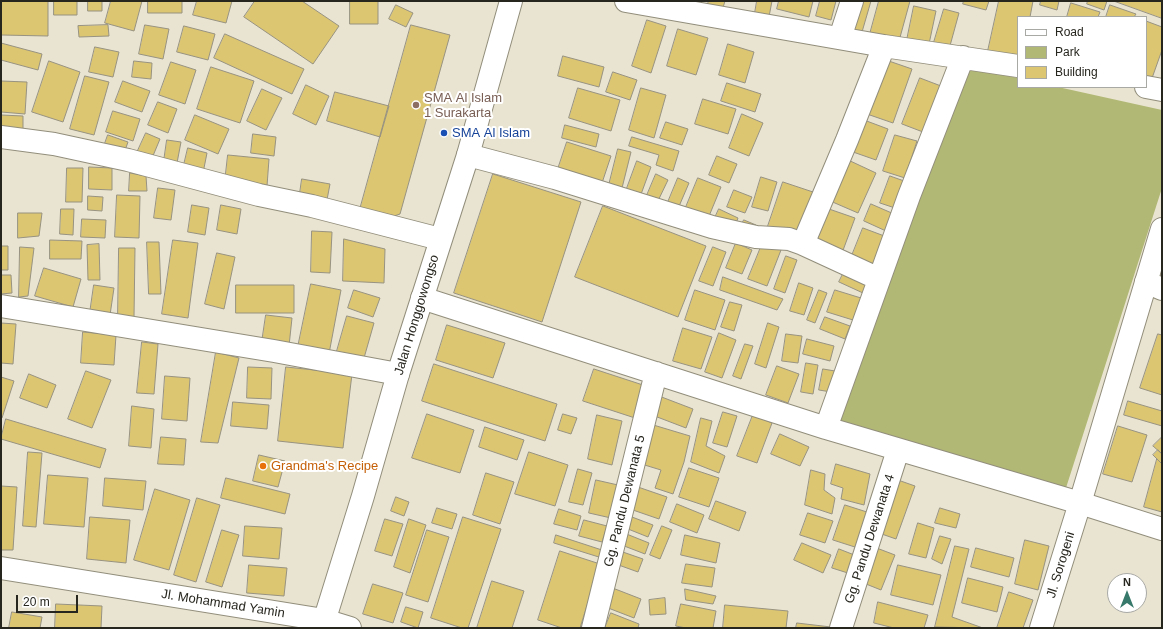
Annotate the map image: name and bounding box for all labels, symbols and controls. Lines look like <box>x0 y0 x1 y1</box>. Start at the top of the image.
legend <box>1017 16 1147 88</box>
text: Road <box>1055 25 1084 39</box>
text: Park <box>1055 45 1080 59</box>
text: Building <box>1055 65 1098 79</box>
place label: SMA Al Islam 1 Surakarta <box>424 90 502 121</box>
marker: SMA Al Islam 1 Surakarta <box>411 100 421 110</box>
place label: SMA Al Islam <box>452 125 530 141</box>
marker: SMA Al Islam <box>439 128 449 138</box>
street label: Jalan Honggowongso <box>391 253 443 377</box>
street label: Gg. Pandu Dewanata 5 <box>601 434 649 568</box>
place label: Grandma's Recipe <box>271 458 378 474</box>
marker: Grandma's Recipe <box>258 461 268 471</box>
street label: Gg. Pandu Dewanata 4 <box>842 472 898 606</box>
street label: Jl. Sorogeni <box>1044 530 1078 600</box>
north arrow <box>1107 573 1147 613</box>
text: N <box>1123 576 1131 588</box>
scale bar <box>18 587 80 613</box>
street label: Jl. Mohammad Yamin <box>160 587 286 621</box>
text: 20 m <box>23 595 50 609</box>

